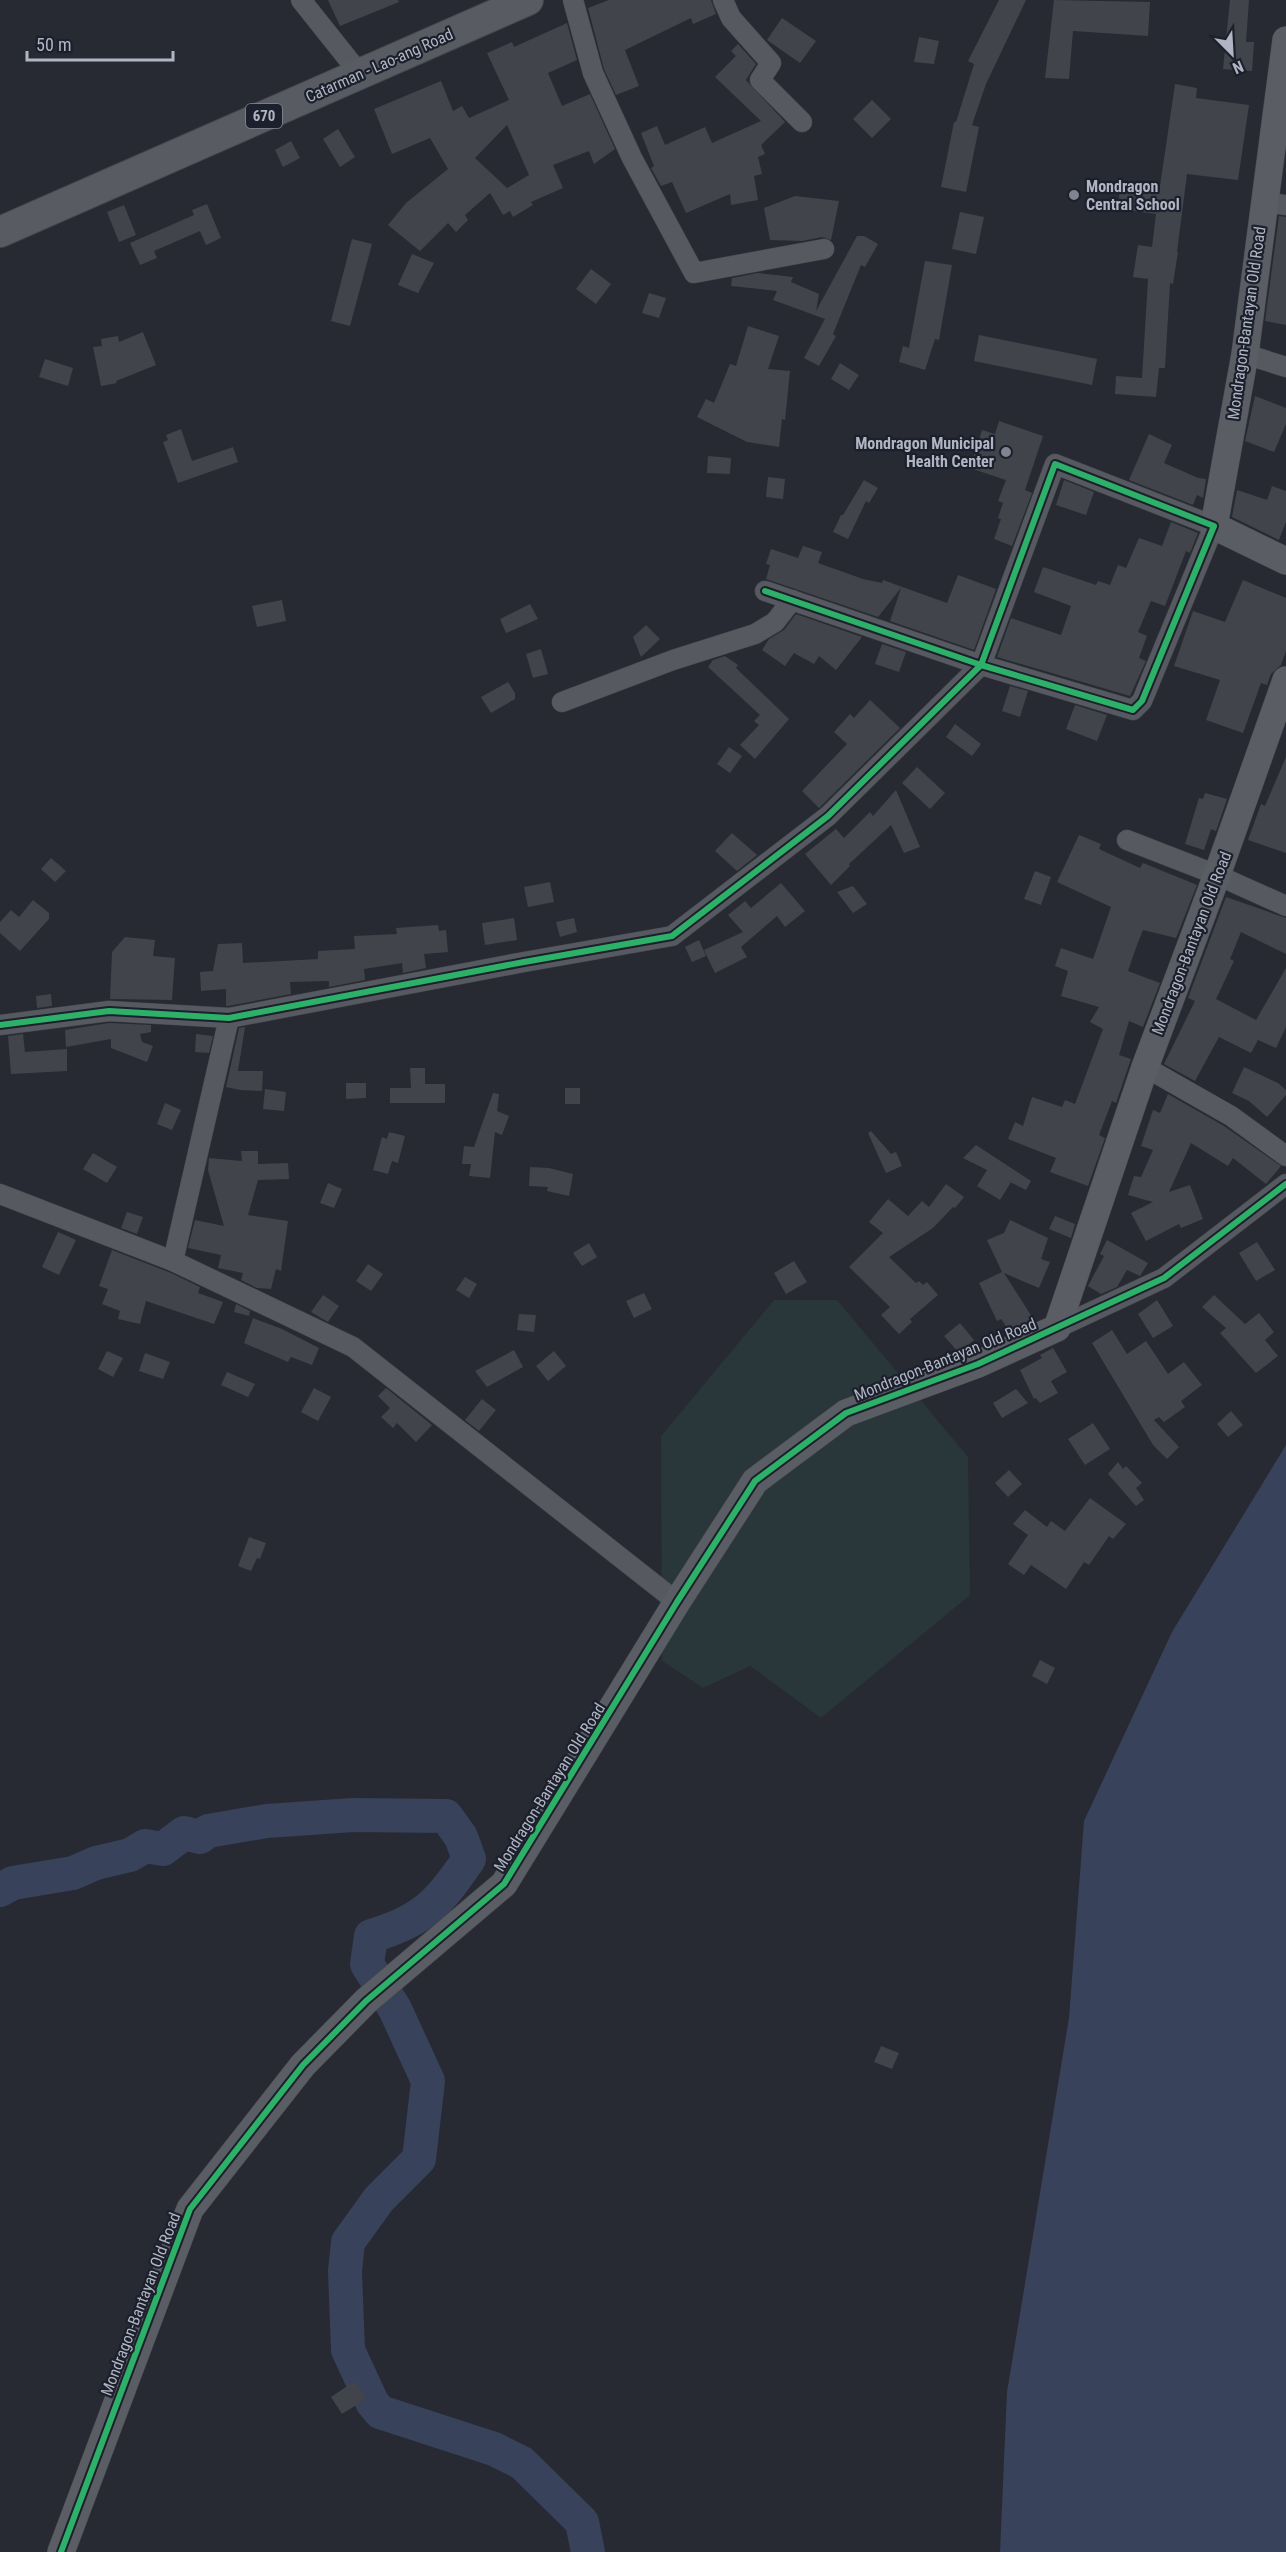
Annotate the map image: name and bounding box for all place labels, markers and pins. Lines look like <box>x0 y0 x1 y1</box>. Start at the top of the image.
place label: Mondragon Central School <box>1086 177 1180 214</box>
marker: Mondragon Central School <box>1067 188 1081 202</box>
place label: Mondragon Municipal Health Center <box>855 434 994 471</box>
marker: Mondragon Municipal Health Center <box>999 445 1013 459</box>

